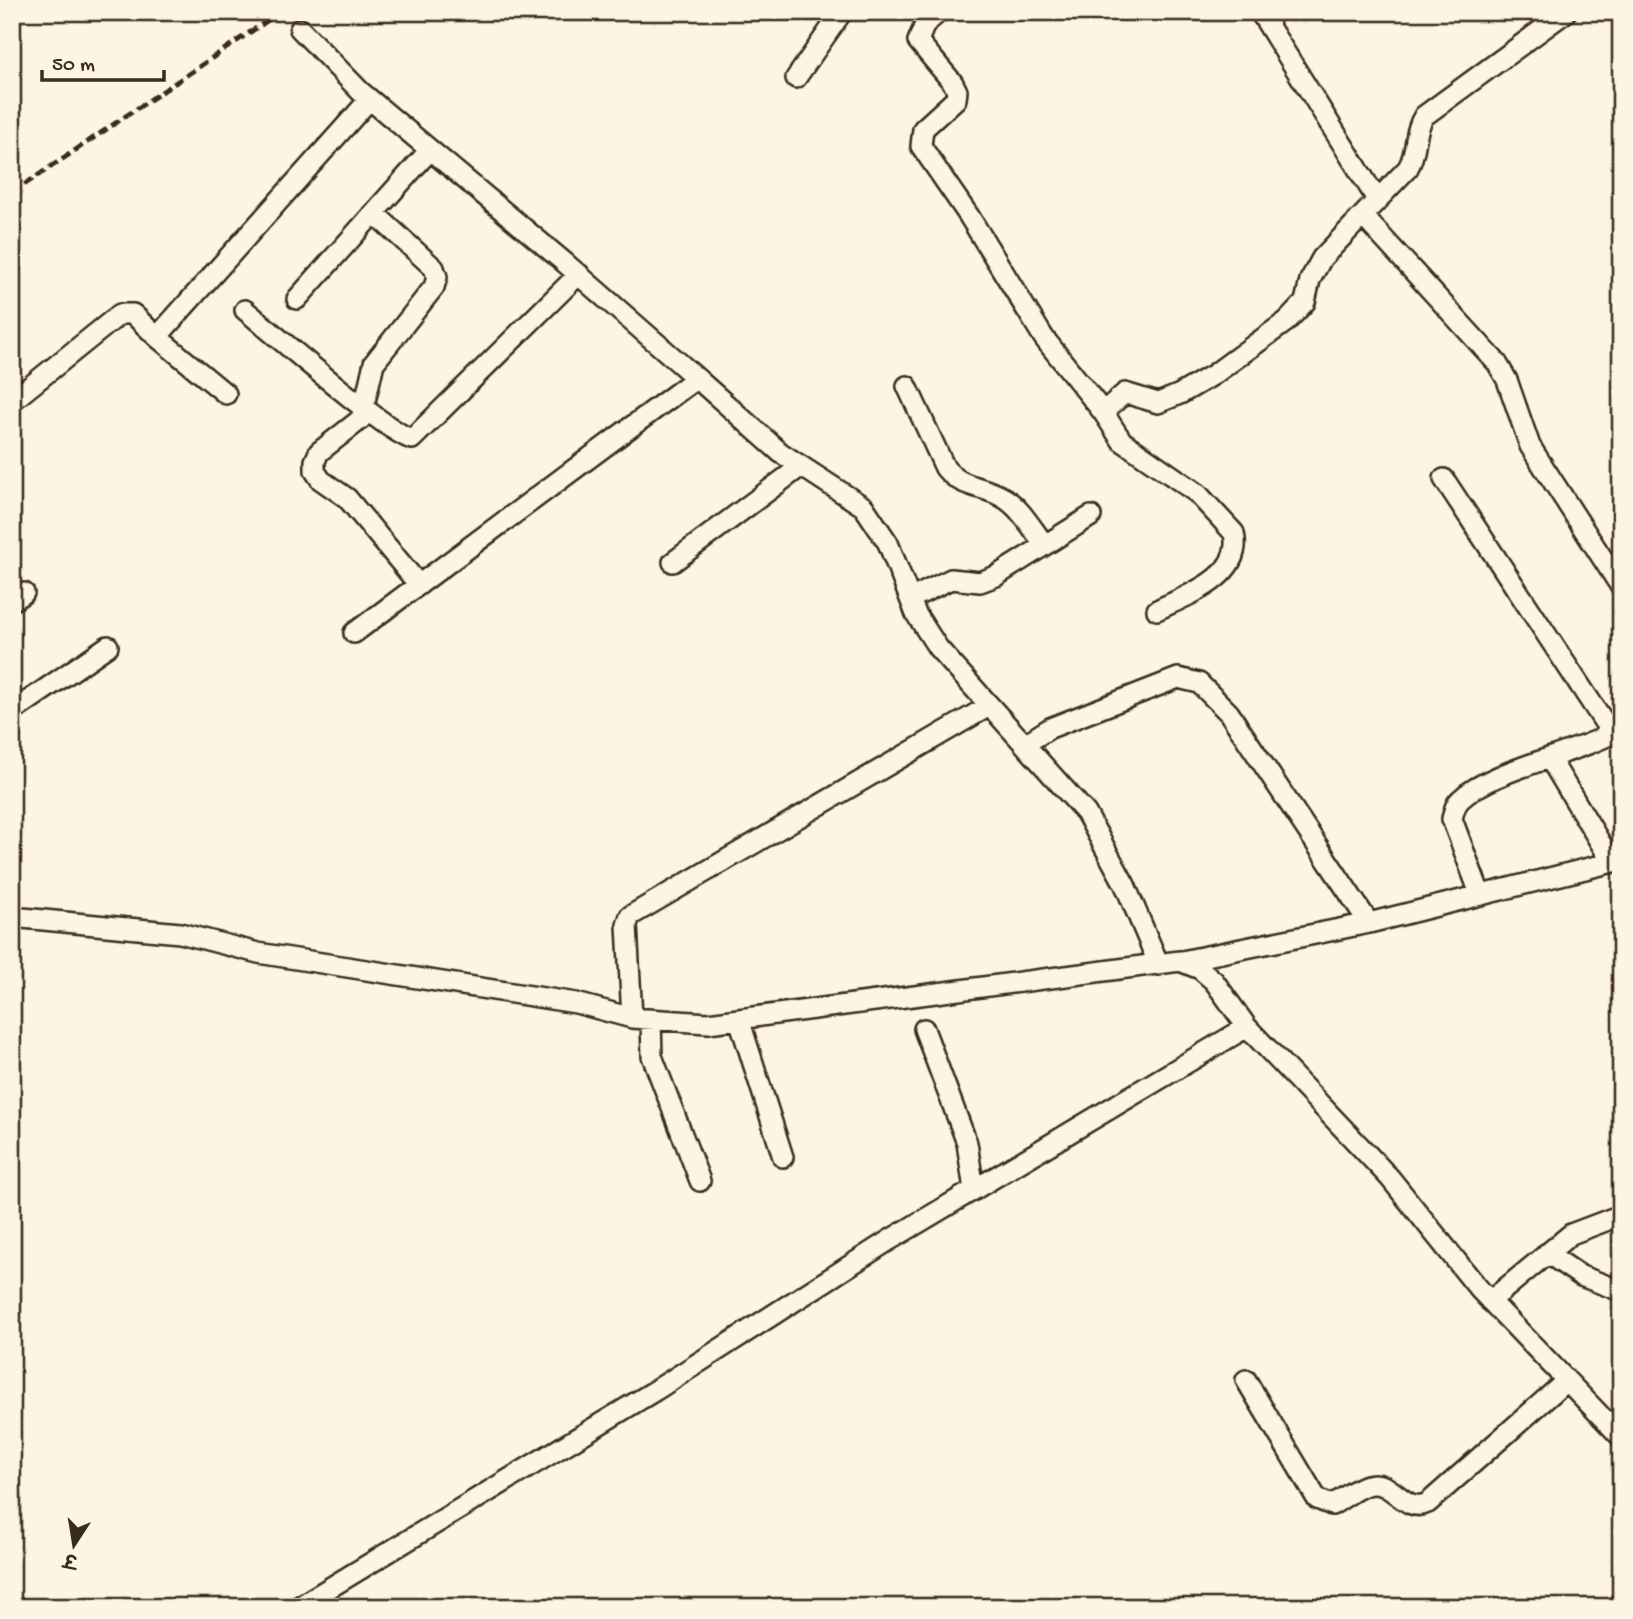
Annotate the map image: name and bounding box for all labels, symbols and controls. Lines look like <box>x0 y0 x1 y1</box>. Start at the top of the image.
scale bar <box>42 38 164 82</box>
text: 50 m <box>52 54 95 79</box>
north arrow <box>38 1510 108 1580</box>
text: उ <box>60 1545 82 1571</box>

